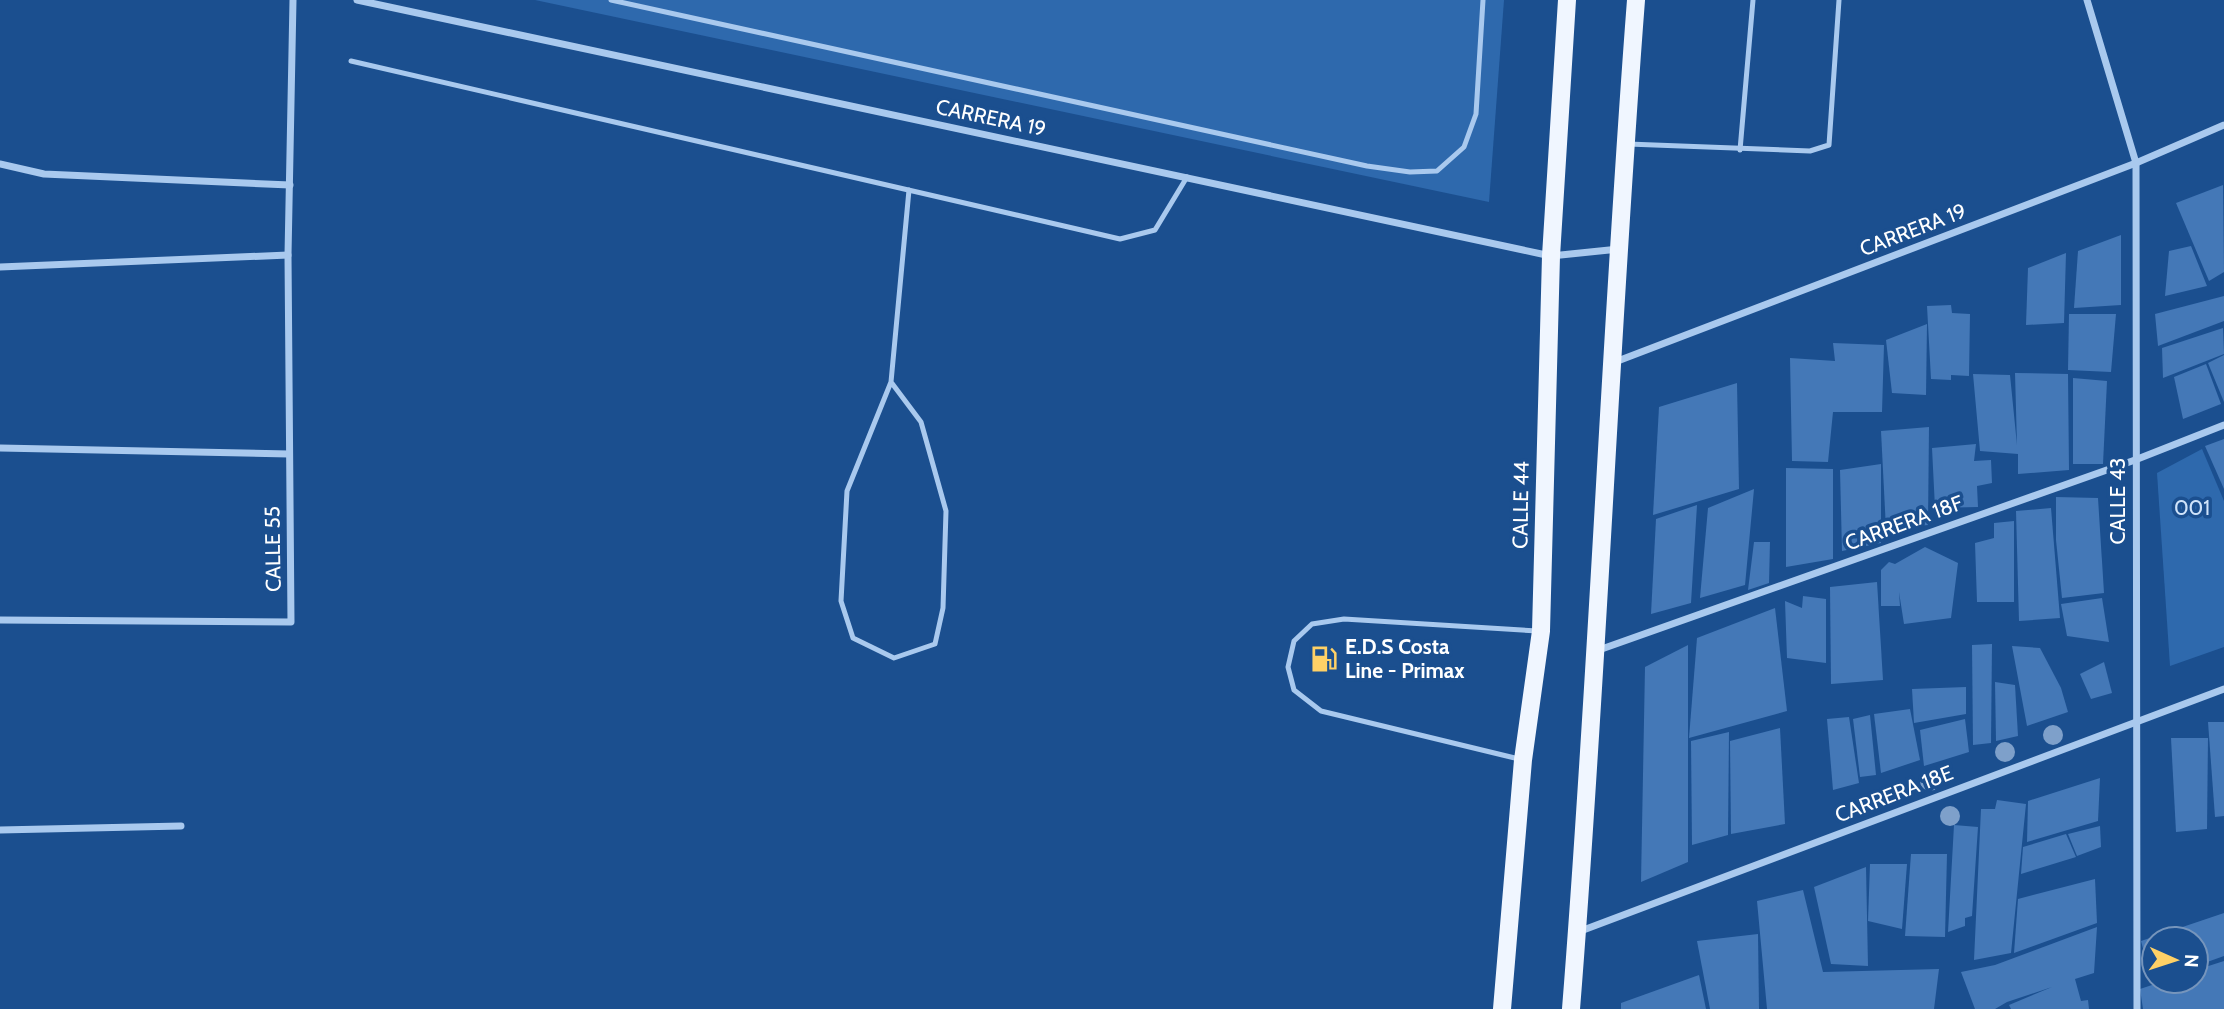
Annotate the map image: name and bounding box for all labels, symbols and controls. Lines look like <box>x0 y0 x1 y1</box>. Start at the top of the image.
street label: CARRERA 19 <box>934 94 1048 141</box>
street label: CARRERA 19 <box>1856 198 1970 261</box>
street label: CALLE 43 <box>2105 458 2130 544</box>
street label: CALLE 44 <box>1507 461 1534 549</box>
street label: CARRERA 18F <box>1841 490 1966 555</box>
park label: 001 <box>2174 495 2210 520</box>
street label: CALLE 55 <box>259 506 286 592</box>
place label: E.D.S Costa Line - Primax <box>1345 634 1465 683</box>
fuel station icon: E.D.S Costa Line - Primax <box>1309 644 1339 674</box>
street label: CARRERA 18E <box>1831 760 1956 827</box>
north arrow <box>2140 925 2210 995</box>
text: N <box>2180 954 2203 968</box>

